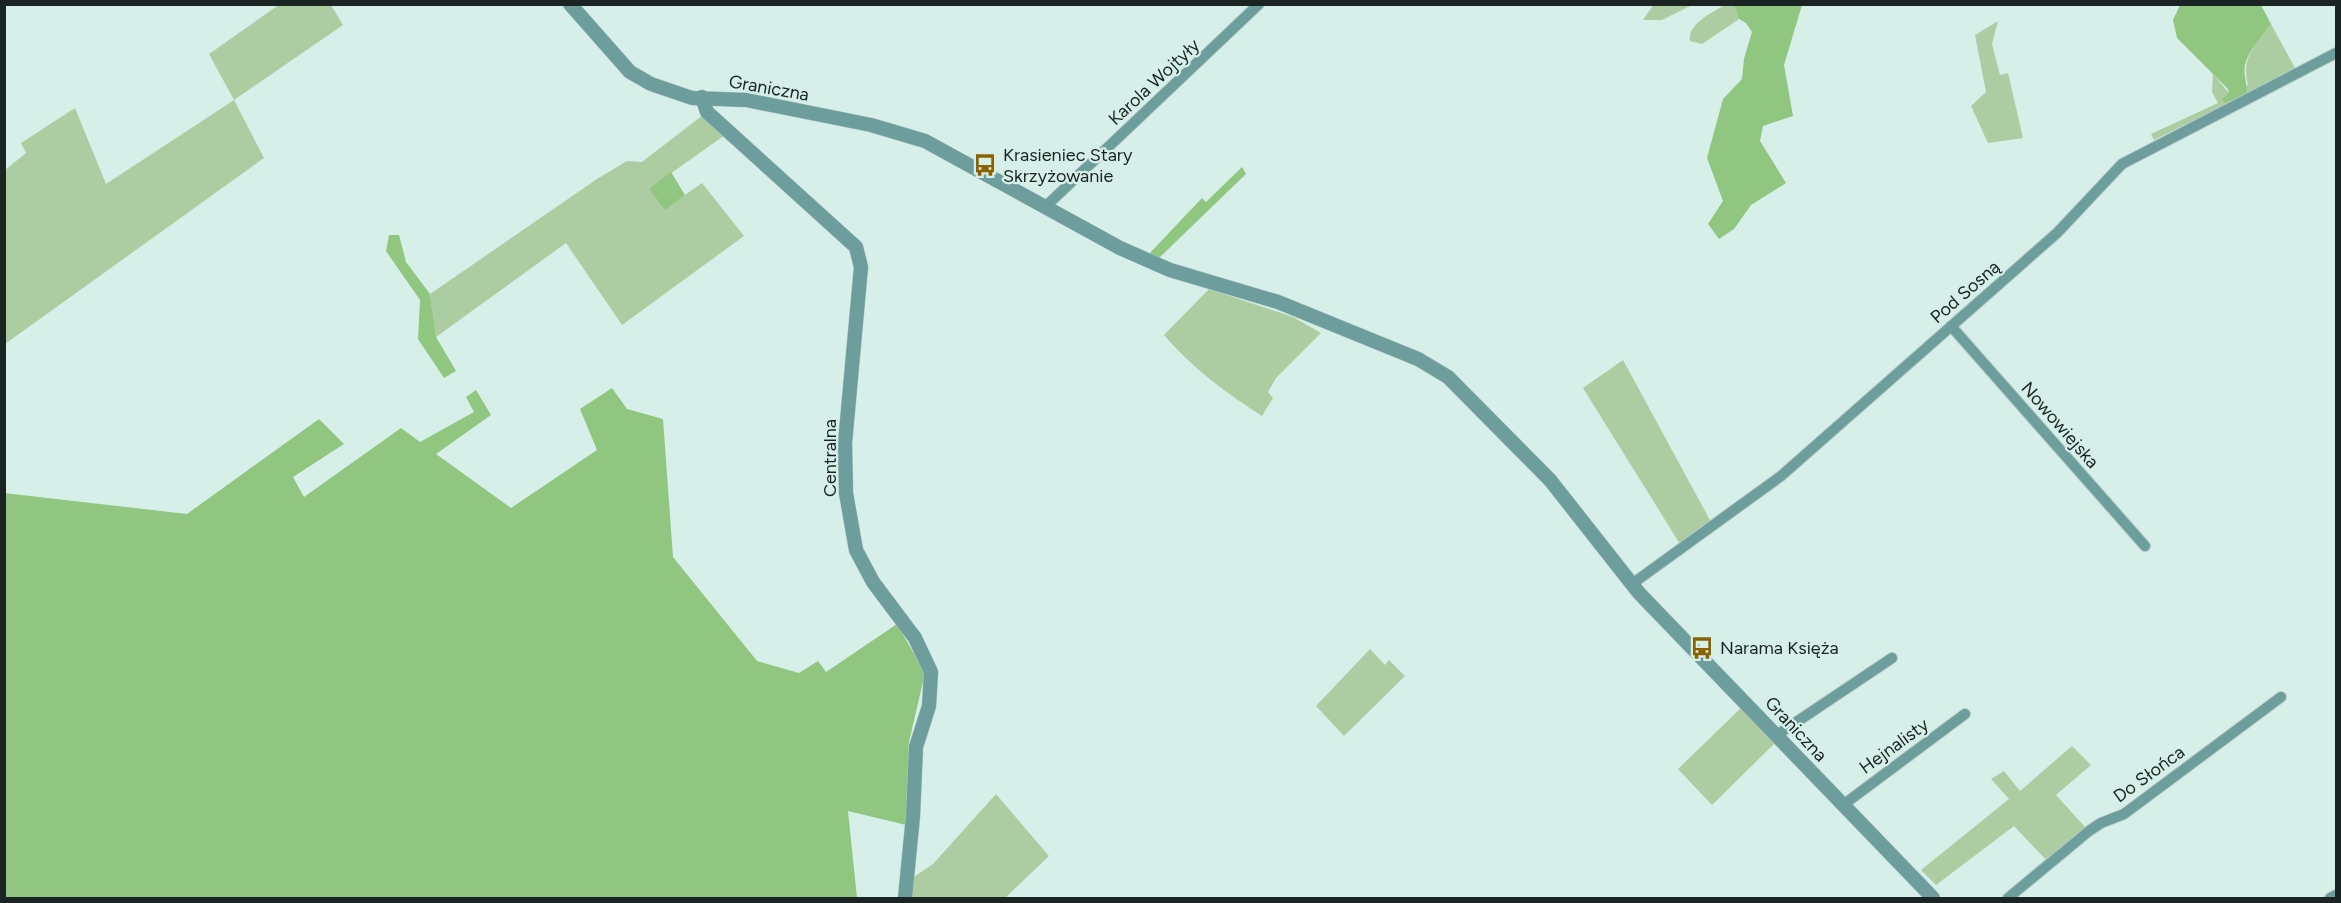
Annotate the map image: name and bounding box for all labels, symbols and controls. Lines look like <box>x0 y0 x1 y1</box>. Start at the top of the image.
street label: Karola Wojtyły <box>1104 34 1205 130</box>
street label: Graniczna <box>727 70 811 106</box>
place label: Krasieniec Stary Skrzyżowanie <box>1003 144 1133 187</box>
bus stop icon: Krasieniec Stary Skrzyżowanie <box>972 152 998 178</box>
street label: Pod Sosną <box>1926 256 2004 328</box>
street label: Nowowiejska <box>2017 377 2103 473</box>
street label: Centralna <box>819 419 841 497</box>
bus stop icon: Narama Księża <box>1689 635 1715 661</box>
place label: Narama Księża <box>1720 637 1839 659</box>
street label: Graniczna <box>1760 692 1832 766</box>
street label: Hejnalisty <box>1855 713 1933 778</box>
street label: Do Słońca <box>2109 741 2189 807</box>

